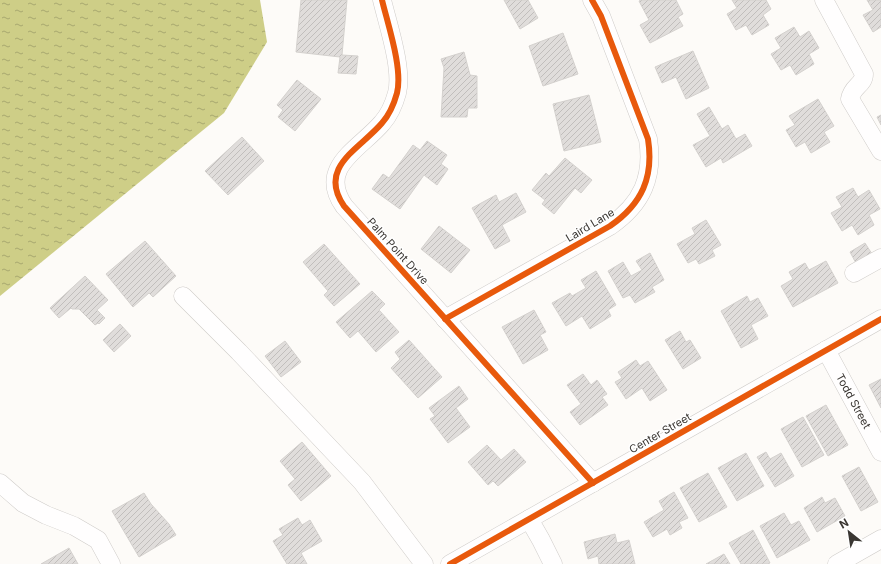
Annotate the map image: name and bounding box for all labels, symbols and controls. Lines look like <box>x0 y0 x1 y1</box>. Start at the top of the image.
street label: Laird Lane <box>563 205 617 245</box>
street label: Palm Point Drive <box>364 215 432 287</box>
street label: Todd Street <box>833 371 874 431</box>
street label: Center Street <box>627 409 694 456</box>
north arrow <box>829 512 869 552</box>
text: N <box>837 515 851 531</box>

